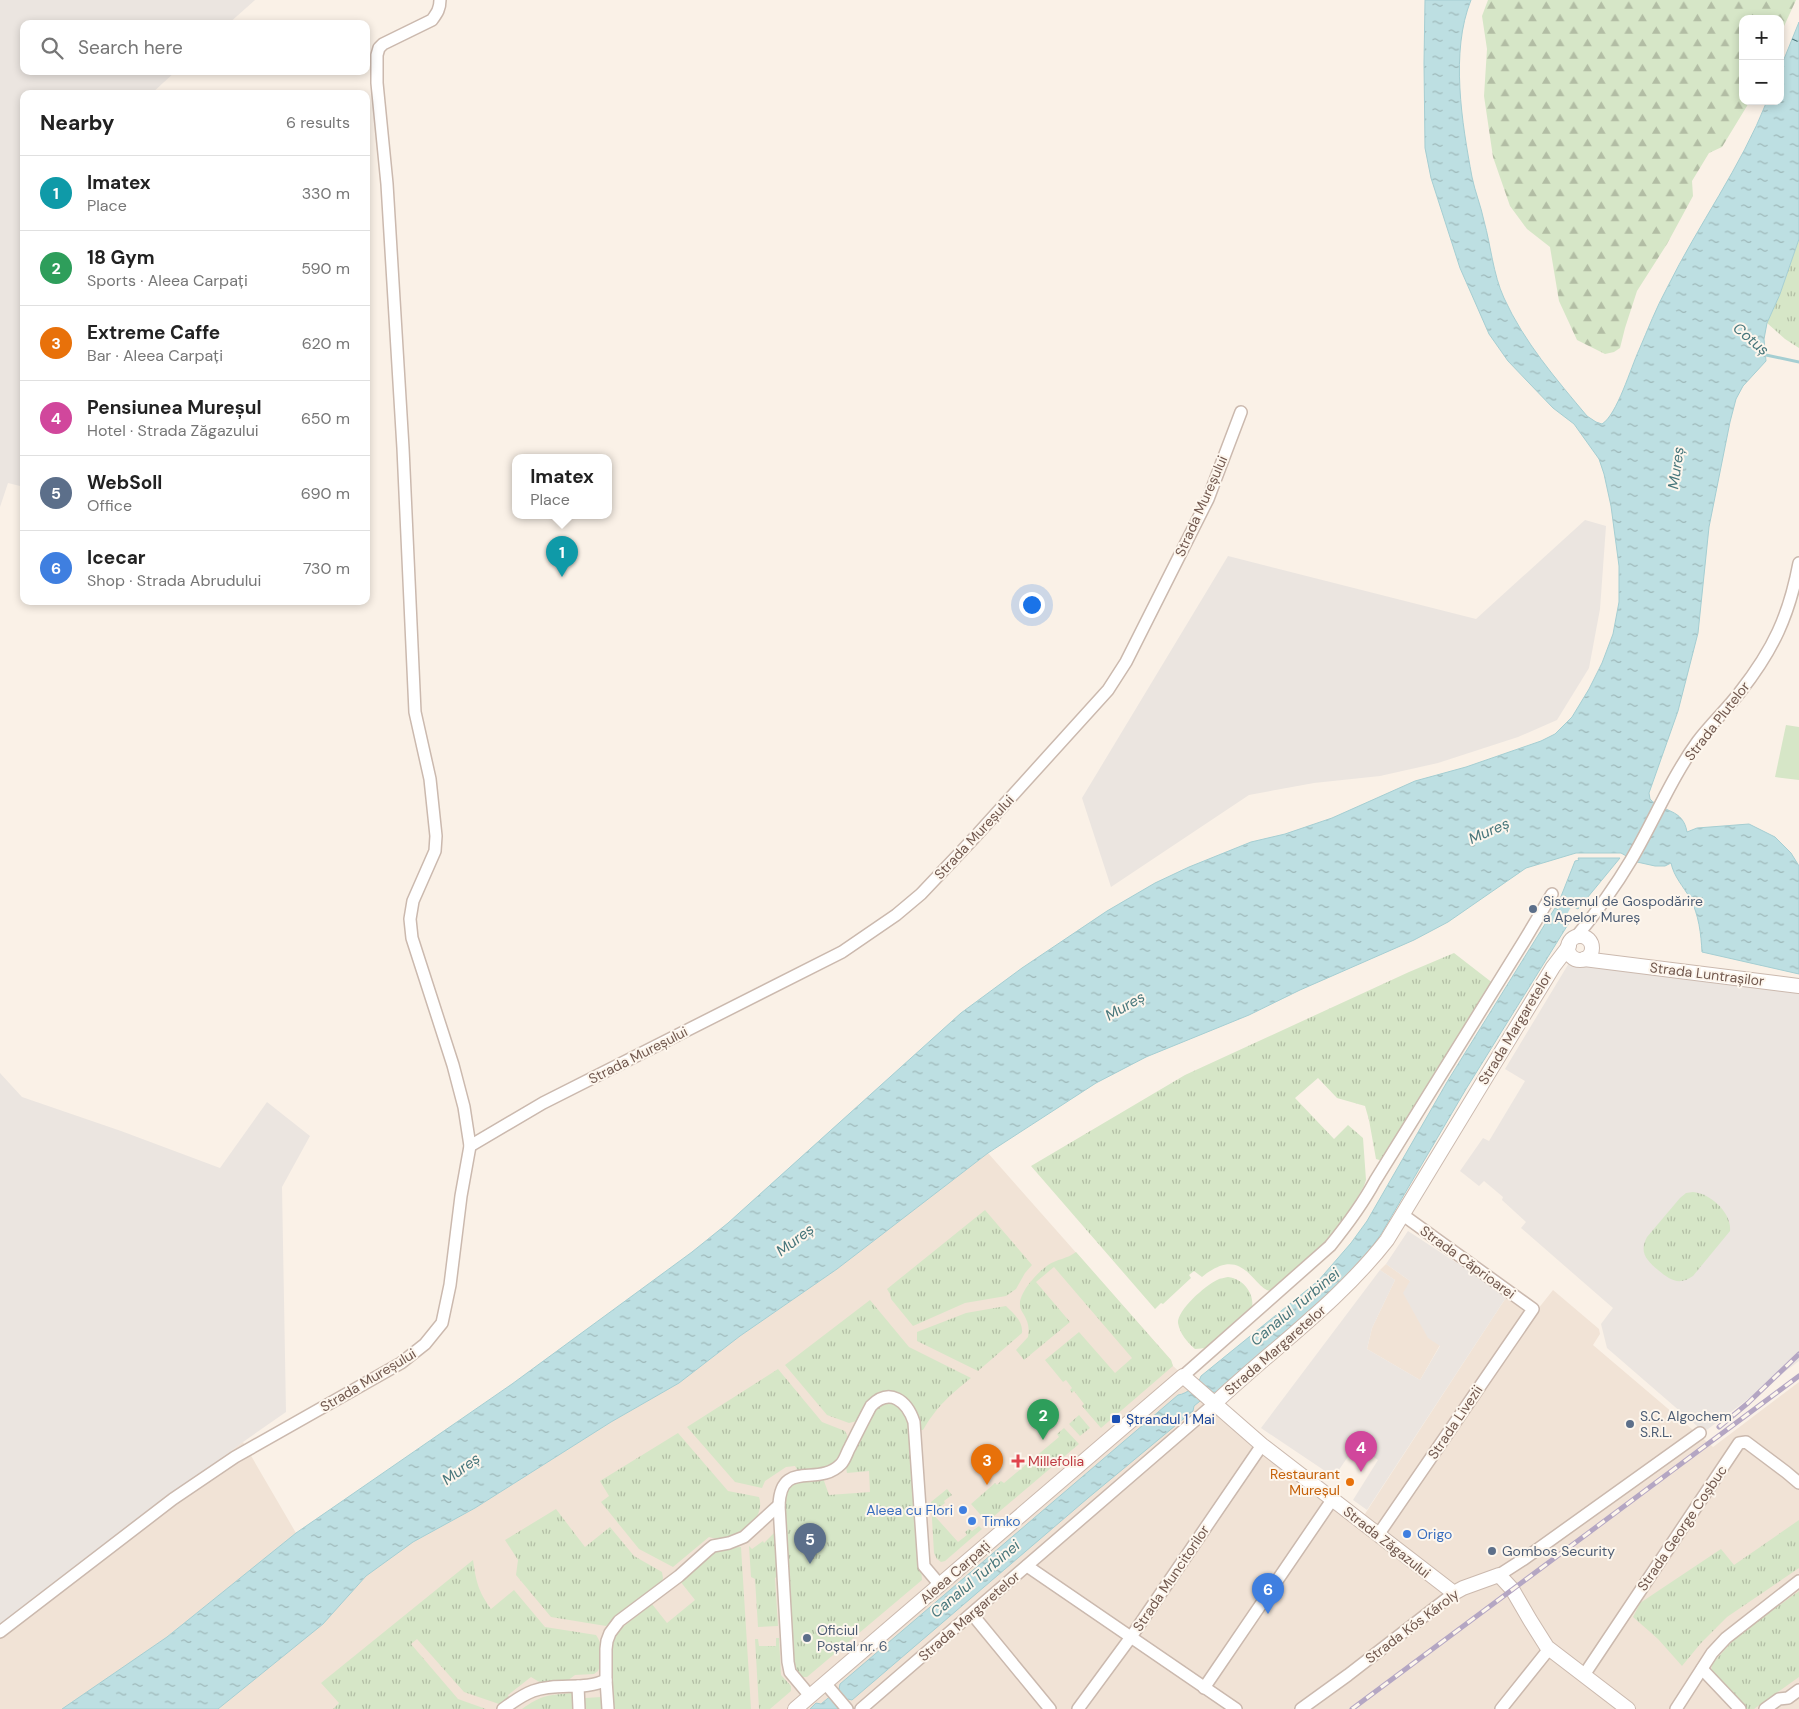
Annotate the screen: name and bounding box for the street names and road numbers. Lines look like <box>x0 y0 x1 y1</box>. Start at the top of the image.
street label: Strada Mureșului <box>1171 453 1231 559</box>
street label: Strada Plutelor <box>1680 678 1754 764</box>
street label: Strada Mureșului <box>930 791 1018 883</box>
street label: Strada Luntrașilor <box>1649 958 1765 990</box>
street label: Strada Margaretelor <box>1474 968 1556 1088</box>
street label: Strada Mureșului <box>585 1022 691 1088</box>
street label: Strada Căprioarei <box>1417 1221 1519 1303</box>
street label: Strada Margaretelor <box>1220 1301 1330 1399</box>
street label: Strada Mureșului <box>317 1344 419 1416</box>
street label: Strada Livezii <box>1424 1382 1486 1462</box>
street label: Strada George Coșbuc <box>1633 1462 1731 1594</box>
street label: Strada Zăgazului <box>1340 1502 1434 1582</box>
street label: Strada Muncitorilor <box>1129 1521 1213 1635</box>
street label: Aleea Carpați <box>916 1536 994 1608</box>
street label: Strada Margaretelor <box>914 1567 1024 1665</box>
street label: Strada Kós Károly <box>1361 1585 1463 1667</box>

